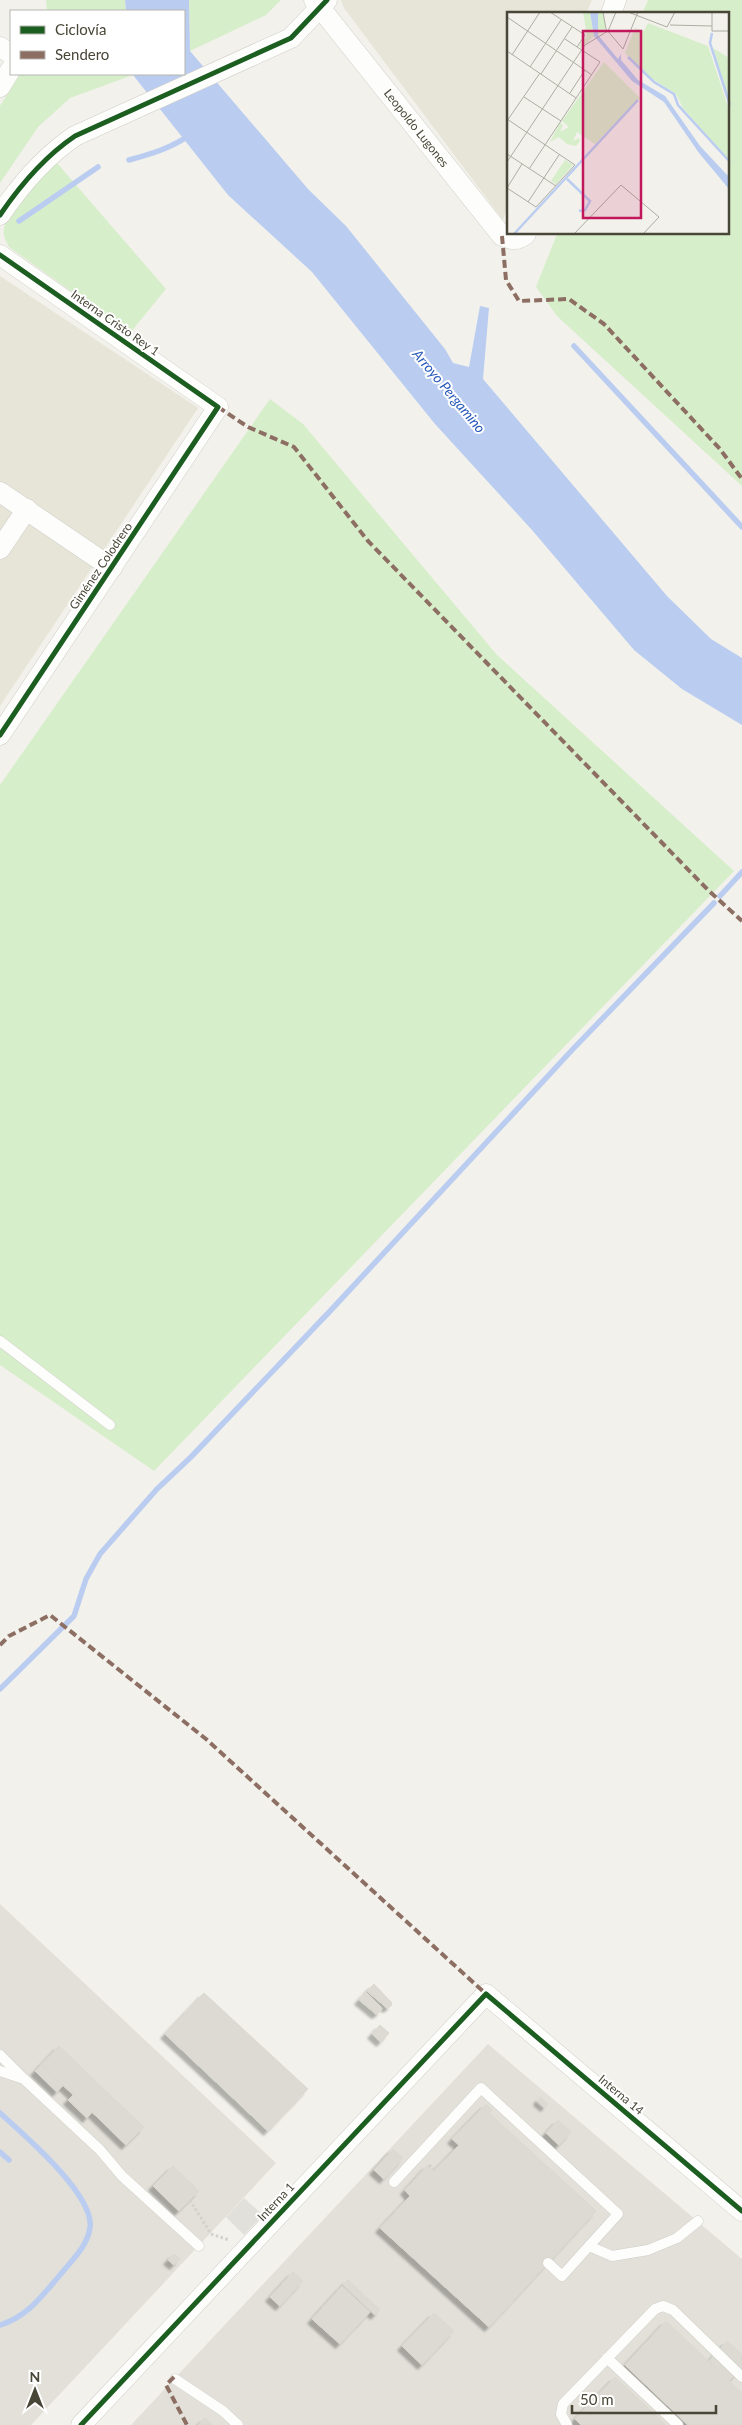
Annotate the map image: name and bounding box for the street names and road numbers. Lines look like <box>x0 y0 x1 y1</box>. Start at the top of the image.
street label: Leopoldo Lugones <box>381 86 452 170</box>
street label: Interna Cristo Rey 1 <box>68 287 162 359</box>
street label: Giménez Colodrero <box>66 519 135 612</box>
street label: Interna 14 <box>596 2071 647 2118</box>
street label: Interna 1 <box>254 2179 297 2224</box>

